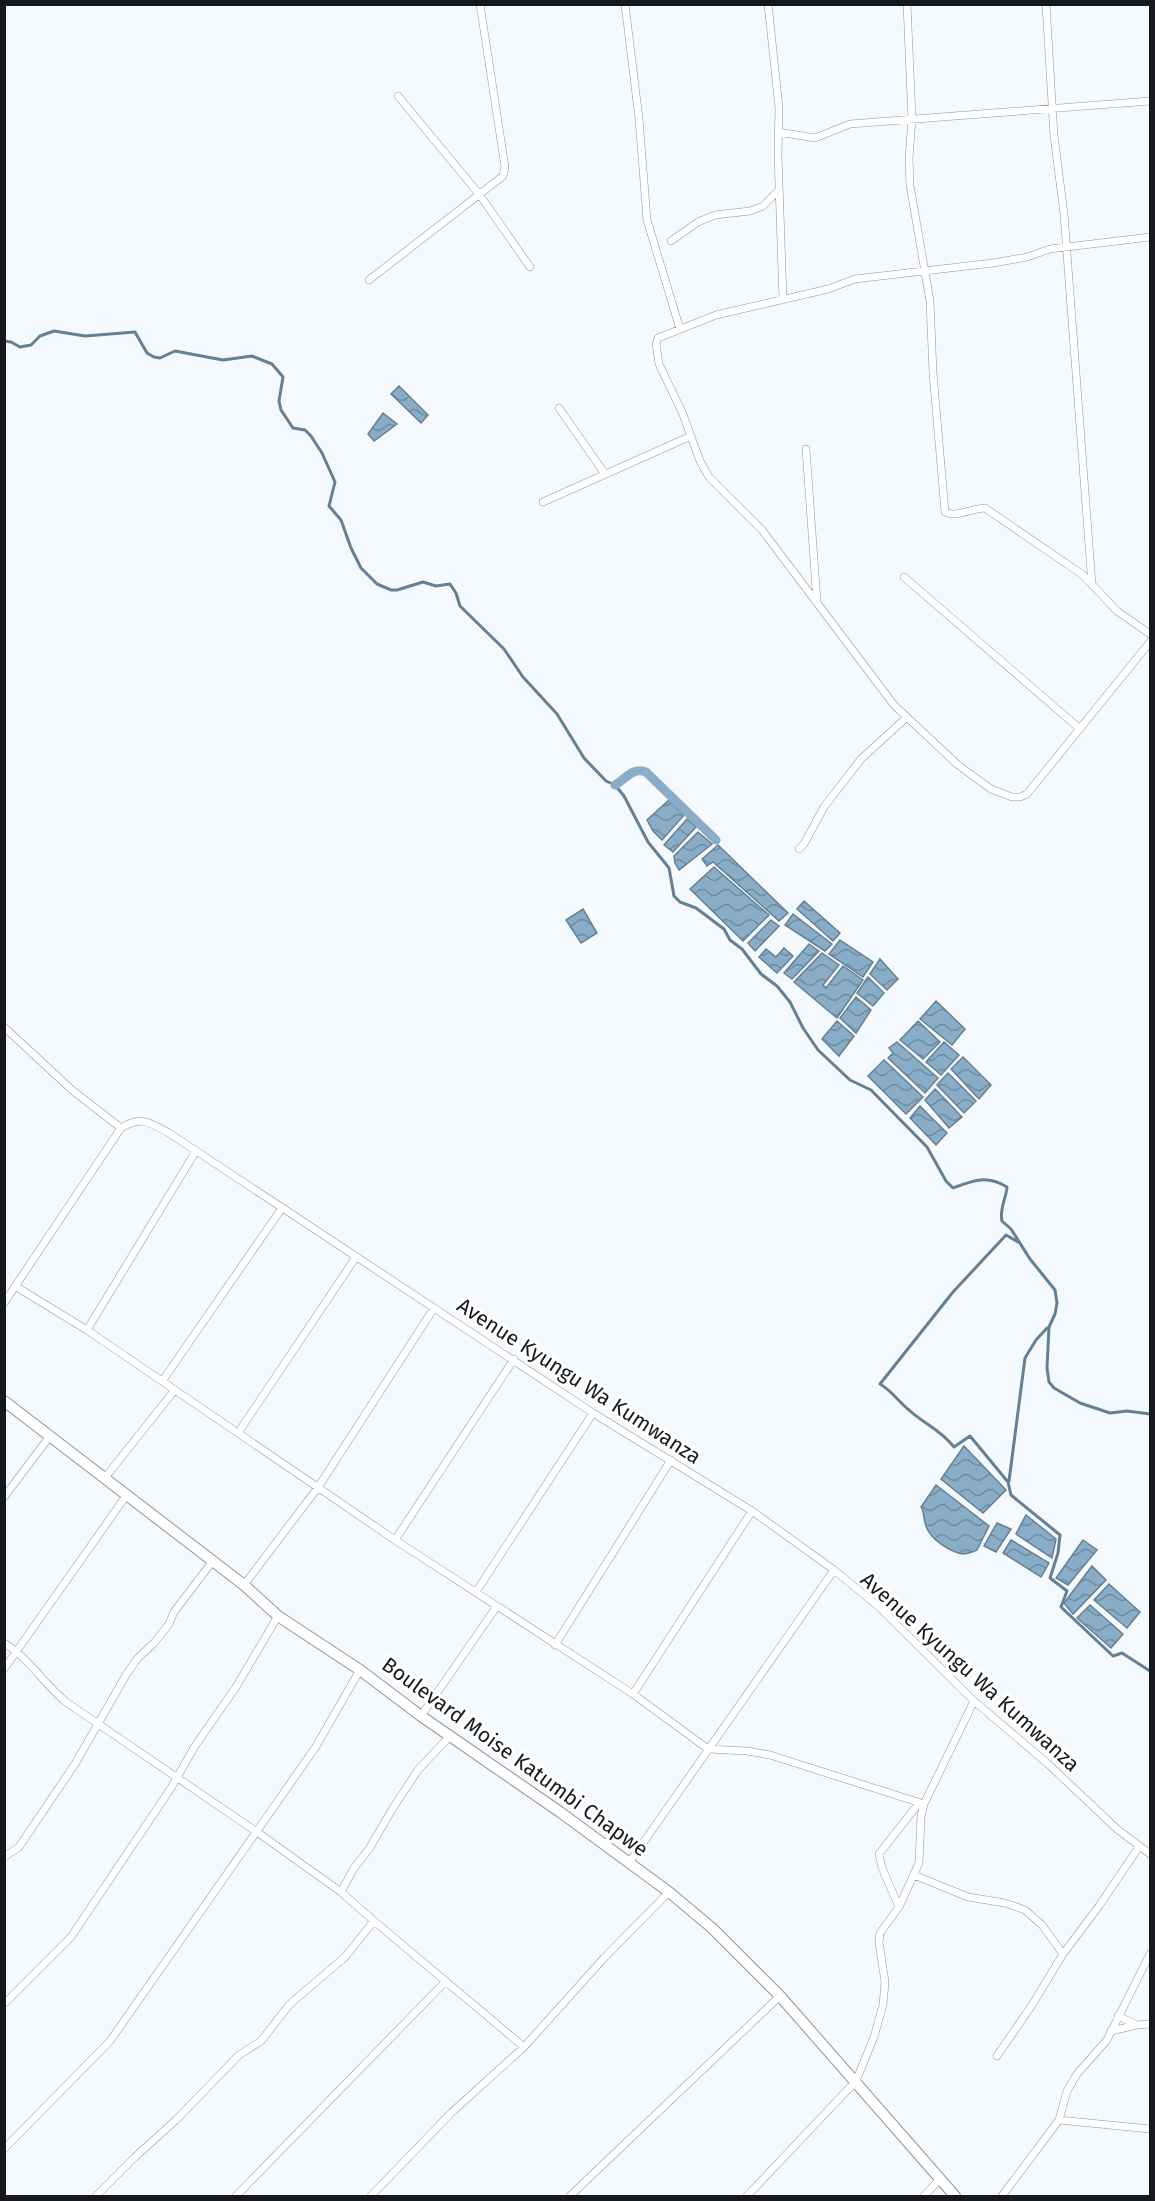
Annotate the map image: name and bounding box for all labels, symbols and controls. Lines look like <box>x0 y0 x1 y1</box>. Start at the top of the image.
street label: Avenue Kyungu Wa Kumwanza <box>452 1292 706 1470</box>
street label: Avenue Kyungu Wa Kumwanza <box>855 1567 1085 1777</box>
street label: Boulevard Moise Katumbi Chapwe <box>377 1652 653 1862</box>

